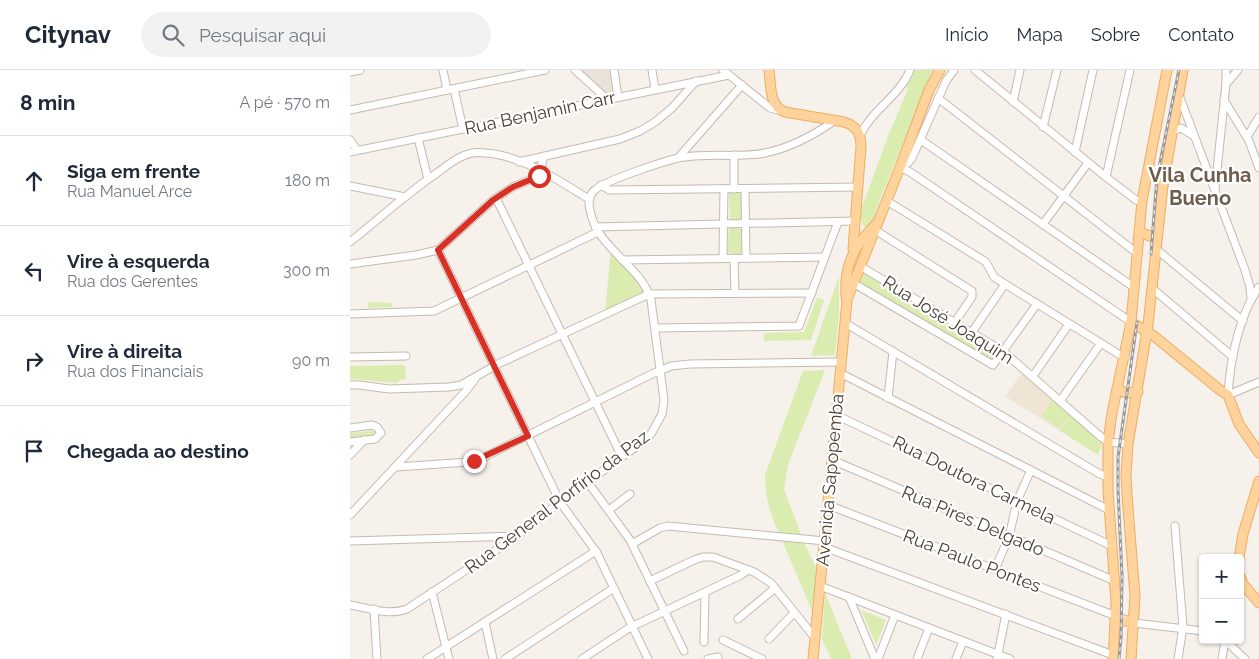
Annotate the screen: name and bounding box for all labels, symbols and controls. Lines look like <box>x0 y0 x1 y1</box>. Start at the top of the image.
search box <box>141 12 491 57</box>
text: Citynav <box>25 20 111 49</box>
icon: search <box>159 21 187 49</box>
text: Pesquisar aqui <box>199 24 326 46</box>
text: Início <box>945 24 988 45</box>
text: Mapa <box>1016 24 1063 45</box>
text: Sobre <box>1091 24 1140 45</box>
text: Contato <box>1168 24 1234 45</box>
street label: Rua Benjamin Carr <box>462 86 618 139</box>
text: 8 min <box>20 90 75 115</box>
text: A pé · 570 m <box>239 93 330 112</box>
text: Siga em frente <box>67 160 200 182</box>
district label: Vila Cunha Bueno <box>1149 163 1251 210</box>
route start <box>528 165 551 188</box>
icon: ahead <box>20 167 48 195</box>
text: 180 m <box>285 171 330 190</box>
text: Rua Manuel Arce <box>67 182 192 201</box>
text: Vire à esquerda <box>67 250 210 272</box>
icon: left <box>20 257 48 285</box>
text: 300 m <box>283 261 330 280</box>
street label: Rua José Joaquim <box>879 271 1017 368</box>
text: Rua dos Gerentes <box>67 272 198 291</box>
text: Vire à direita <box>67 340 182 362</box>
icon: right <box>20 347 48 375</box>
text: 90 m <box>292 351 330 370</box>
text: Rua dos Financiais <box>67 362 203 381</box>
street label: Avenida Sapopemba <box>811 393 848 567</box>
street label: Rua General Porfírio da Paz <box>461 425 653 578</box>
street label: Rua Doutora Carmela <box>889 431 1059 528</box>
icon: arrive <box>20 437 48 465</box>
text: Chegada ao destino <box>67 440 249 462</box>
route end <box>463 450 486 473</box>
street label: Rua Pires Delgado <box>899 481 1048 560</box>
street label: Rua Paulo Pontes <box>900 525 1044 597</box>
map controls <box>1199 554 1244 644</box>
button: + <box>1199 554 1244 599</box>
button: − <box>1199 599 1244 644</box>

